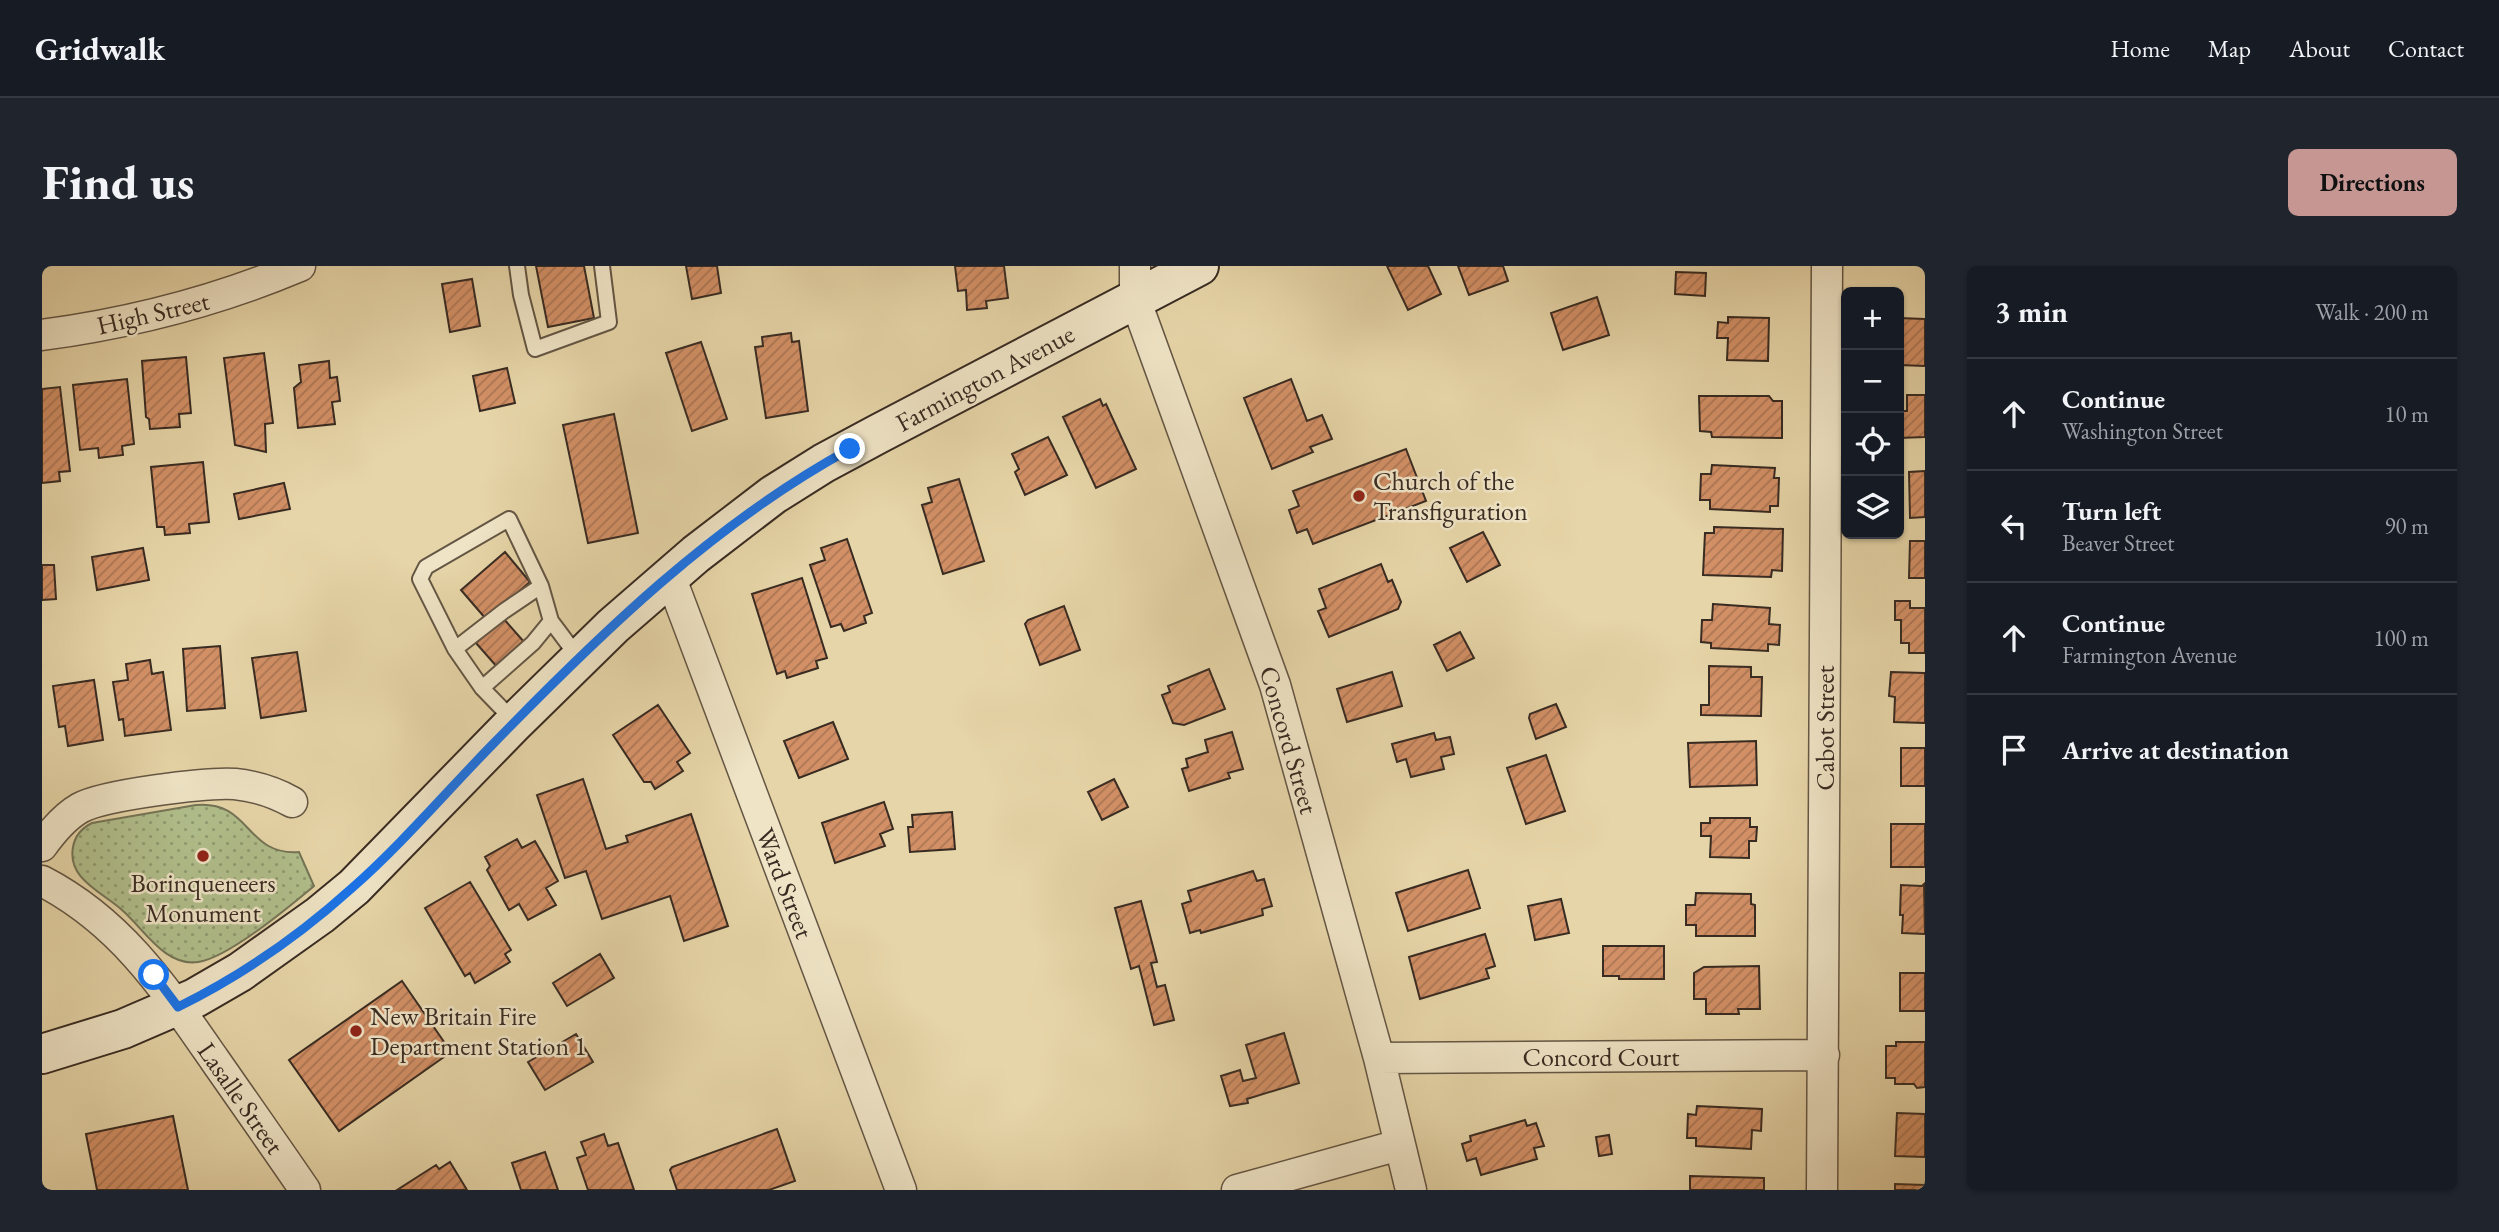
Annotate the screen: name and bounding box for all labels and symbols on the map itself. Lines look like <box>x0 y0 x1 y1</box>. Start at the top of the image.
street label: High Street <box>93 284 213 342</box>
street label: Farmington Avenue <box>890 317 1080 439</box>
route end <box>834 433 865 464</box>
place label: Church of the Transfiguration <box>1373 464 1528 528</box>
marker: Church of the Transfiguration <box>1351 488 1367 504</box>
street label: Concord Street <box>1252 662 1326 818</box>
street label: Cabot Street <box>1808 665 1842 791</box>
street label: Ward Street <box>748 823 822 943</box>
marker: Borinqueneers Monument <box>195 848 211 864</box>
place label: Borinqueneers Monument <box>130 866 276 930</box>
route start <box>138 959 169 990</box>
place label: New Britain Fire Department Station 1 <box>370 999 587 1063</box>
marker: New Britain Fire Department Station 1 <box>348 1023 364 1039</box>
street label: Lasalle Street <box>190 1035 292 1161</box>
street label: Concord Court <box>1523 1040 1679 1074</box>

